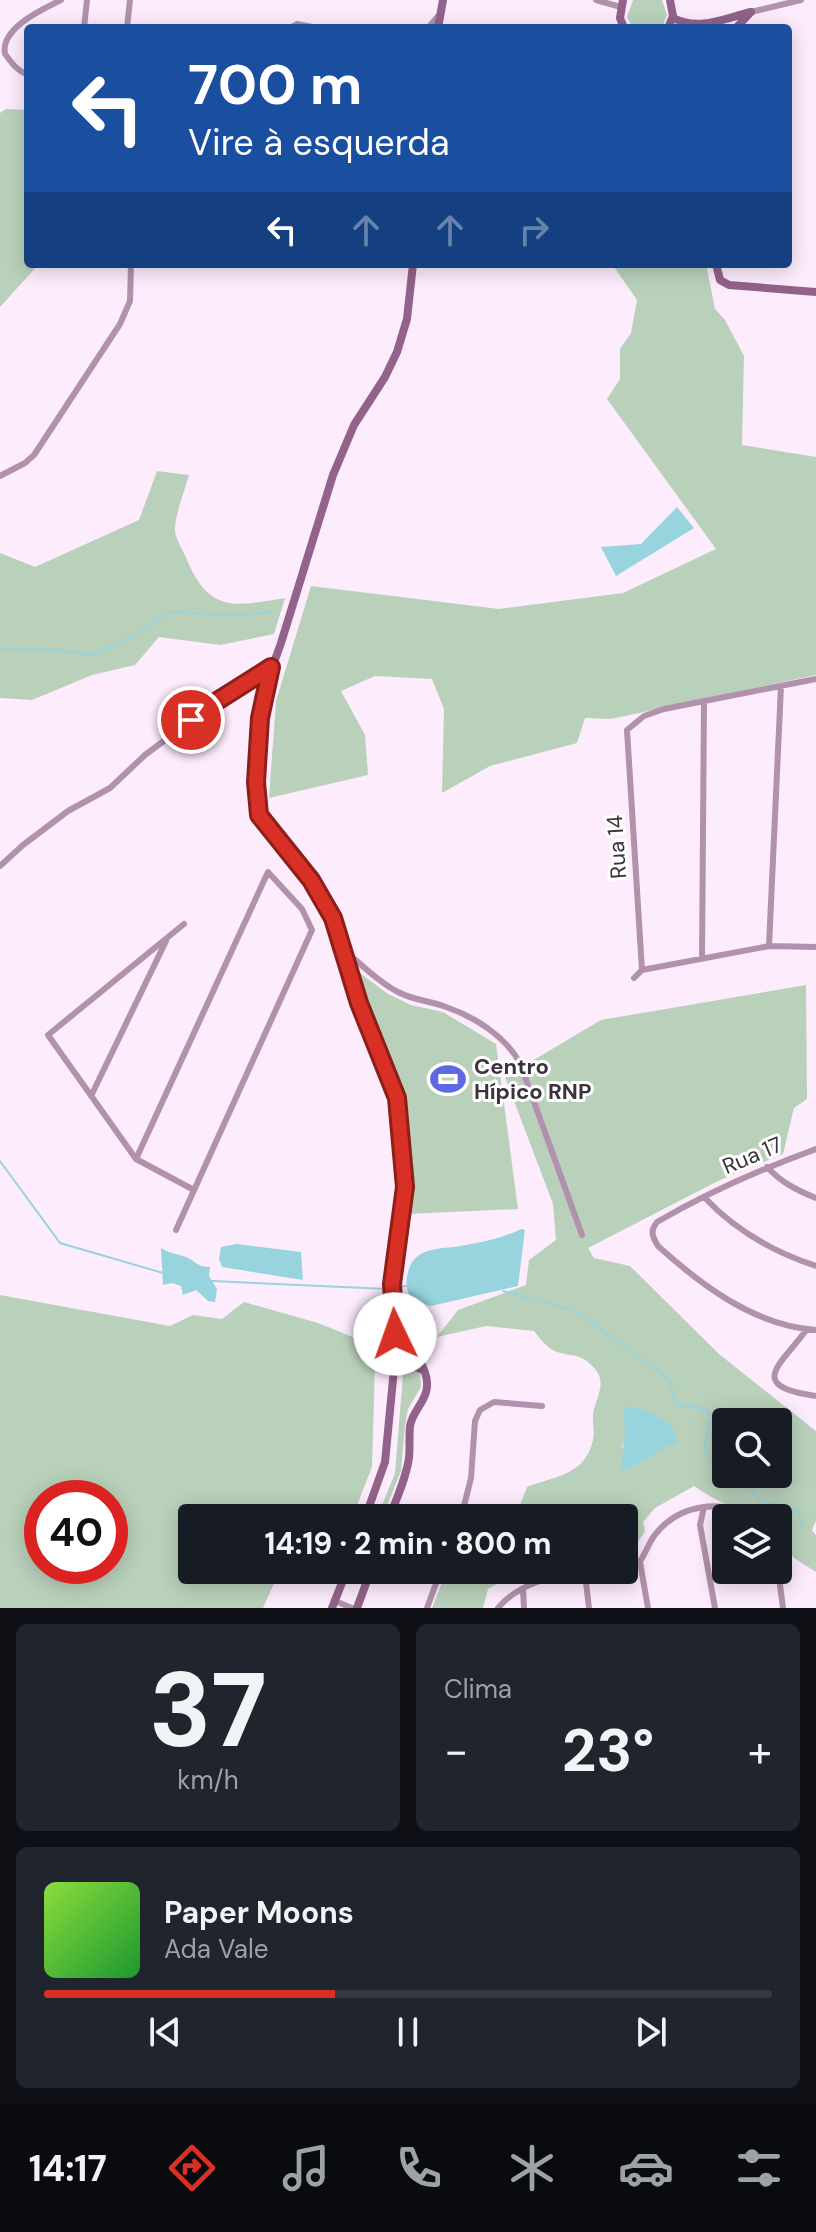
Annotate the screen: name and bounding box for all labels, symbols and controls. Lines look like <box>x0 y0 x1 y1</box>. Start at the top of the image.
text: 700 m <box>188 48 362 121</box>
icon: left <box>56 56 160 160</box>
text: Vire à esquerda <box>188 119 450 166</box>
icon: left <box>260 208 304 252</box>
icon: ahead <box>344 208 388 252</box>
icon: ahead <box>428 208 472 252</box>
icon: right <box>512 208 556 252</box>
pin <box>157 686 225 754</box>
icon: arrive <box>169 698 213 742</box>
street label: Rua 14 <box>600 814 633 880</box>
place label: Centro Hípico RNP <box>474 1052 591 1106</box>
sports icon: Centro Hípico RNP <box>429 1060 467 1098</box>
street label: Rua 17 <box>718 1130 786 1181</box>
position arrow <box>353 1292 437 1376</box>
map controls <box>712 1408 792 1584</box>
button: search <box>712 1408 792 1488</box>
speed limit sign: 40 <box>24 1480 128 1584</box>
button: layers <box>712 1504 792 1584</box>
text: 14:19 · 2 min · 800 m <box>264 1524 552 1563</box>
text: 37 <box>149 1643 267 1778</box>
text: Clima <box>444 1672 512 1706</box>
text: 23° <box>562 1711 654 1790</box>
text: − <box>444 1722 468 1780</box>
text: + <box>748 1722 772 1780</box>
text: km/h <box>177 1763 239 1797</box>
text: Paper Moons <box>164 1893 354 1932</box>
text: Ada Vale <box>164 1932 269 1966</box>
icon: previous <box>143 2010 187 2054</box>
icon: pause <box>386 2010 430 2054</box>
icon: next <box>629 2010 673 2054</box>
icon: directions <box>164 2140 220 2196</box>
icon: music <box>278 2140 334 2196</box>
icon: phone <box>391 2140 447 2196</box>
icon: climate <box>504 2140 560 2196</box>
icon: car <box>618 2140 674 2196</box>
icon: filters <box>731 2140 787 2196</box>
text: 14:17 <box>29 2145 107 2192</box>

